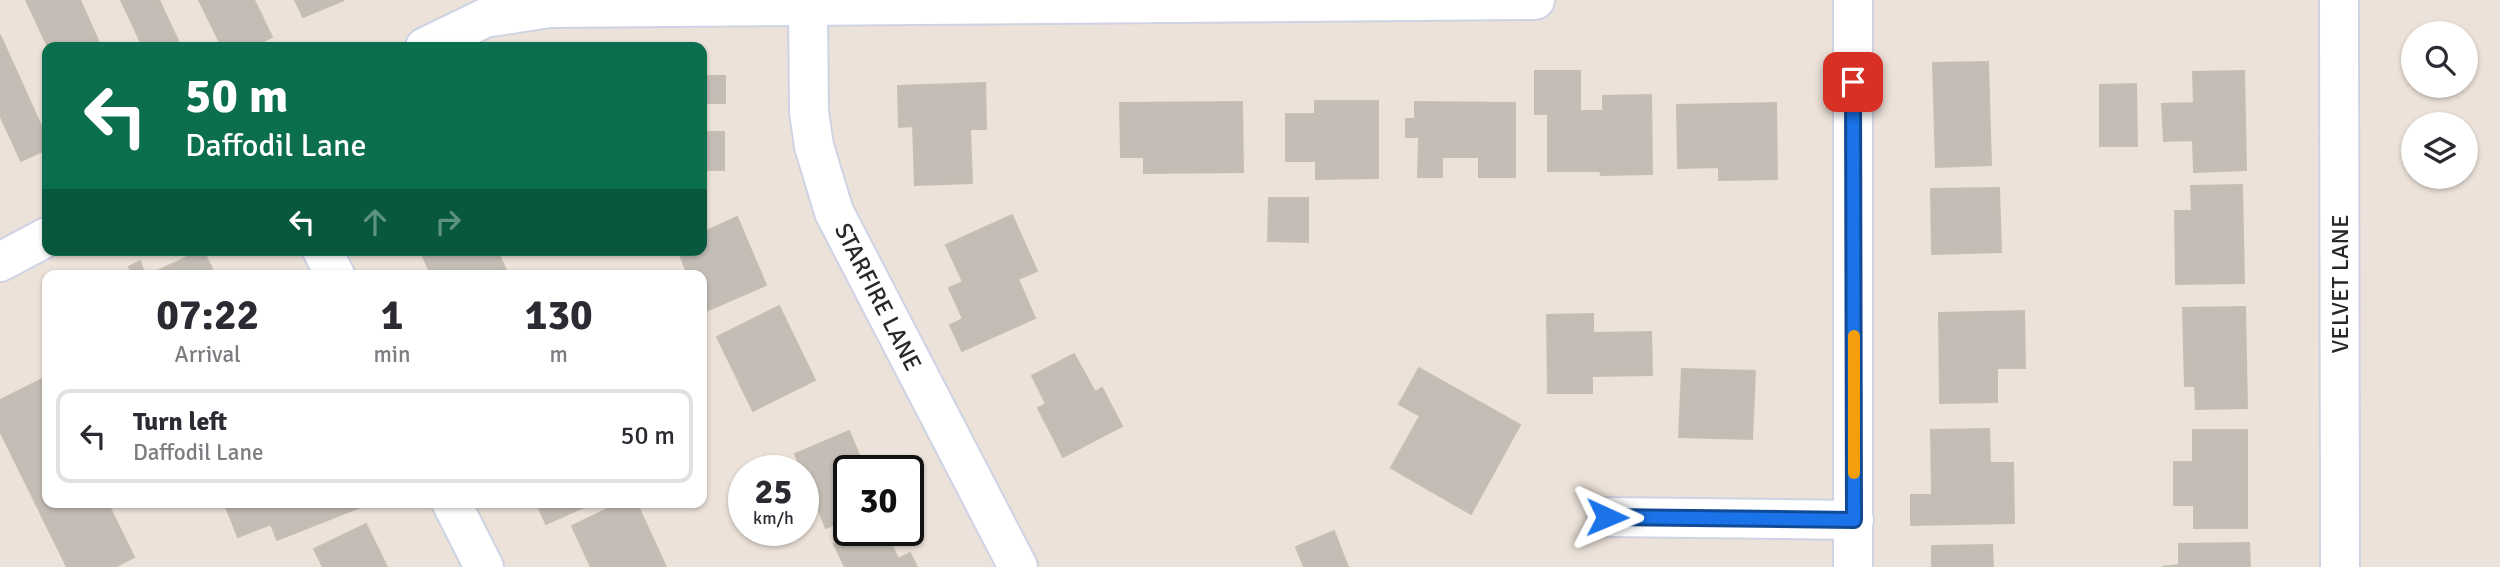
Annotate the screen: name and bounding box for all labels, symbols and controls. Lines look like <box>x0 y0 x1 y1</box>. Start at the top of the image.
map controls <box>2401 21 2478 189</box>
button: search <box>2401 21 2478 98</box>
pin <box>1823 52 1883 112</box>
icon: arrive <box>1834 63 1872 101</box>
text: 50 m <box>185 66 288 126</box>
icon: left <box>70 70 161 161</box>
button: layers <box>2401 112 2478 189</box>
text: Daffodil Lane <box>185 126 367 165</box>
icon: left <box>283 203 321 241</box>
icon: ahead <box>356 203 394 241</box>
icon: right <box>429 203 467 241</box>
street label: VELVET LANE <box>2325 214 2355 354</box>
street label: STARFIRE LANE <box>828 218 928 376</box>
text: 07:22 <box>156 290 259 341</box>
text: 1 <box>381 290 403 341</box>
text: 130 <box>525 290 593 341</box>
text: Arrival <box>175 340 241 369</box>
text: min <box>373 340 411 369</box>
text: m <box>550 340 568 369</box>
text: Turn left <box>133 406 227 438</box>
icon: left <box>74 417 112 455</box>
text: 50 m <box>620 420 675 452</box>
text: Daffodil Lane <box>133 438 263 467</box>
speed limit sign: 30 <box>833 455 924 546</box>
text: 25 <box>755 470 792 513</box>
position arrow <box>1570 480 1644 554</box>
text: km/h <box>753 507 794 529</box>

